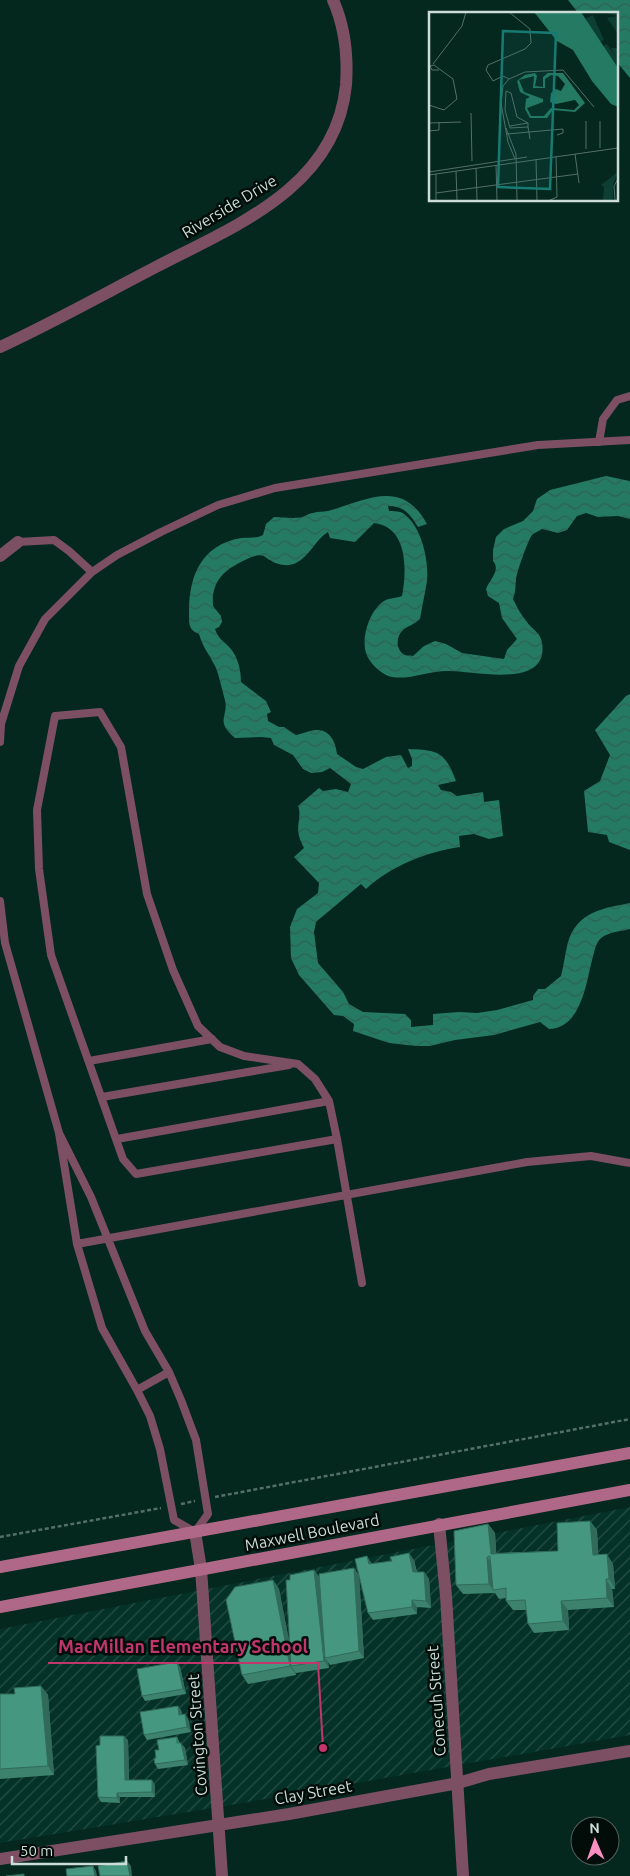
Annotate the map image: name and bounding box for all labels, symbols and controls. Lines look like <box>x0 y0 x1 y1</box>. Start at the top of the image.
inset map <box>429 12 618 201</box>
street label: Riverside Drive <box>178 171 280 241</box>
street label: Maxwell Boulevard <box>243 1510 381 1554</box>
callout: MacMillan Elementary School <box>48 1630 318 1663</box>
text: MacMillan Elementary School <box>58 1636 309 1656</box>
street label: Conecuh Street <box>423 1644 449 1757</box>
street label: Covington Street <box>184 1673 210 1797</box>
street label: Clay Street <box>273 1776 354 1808</box>
north arrow <box>570 1816 620 1866</box>
text: N <box>589 1820 600 1836</box>
scale bar <box>12 1834 126 1866</box>
text: 50 m <box>20 1842 53 1859</box>

